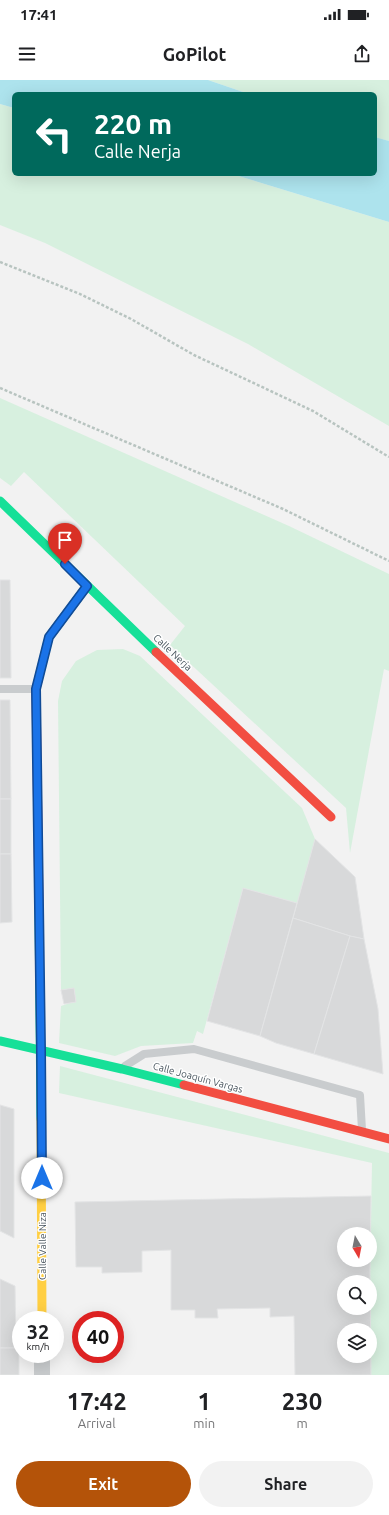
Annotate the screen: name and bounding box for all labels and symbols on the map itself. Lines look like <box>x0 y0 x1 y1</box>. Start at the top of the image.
pin <box>48 523 82 564</box>
street label: Calle Nerja <box>151 632 194 673</box>
street label: Calle Joaquín Vargas <box>152 1060 244 1095</box>
position arrow <box>21 1157 63 1199</box>
street label: Calle Valle Niza <box>37 1212 48 1280</box>
north arrow <box>337 1227 377 1267</box>
speed limit sign: 40 <box>72 1311 124 1363</box>

